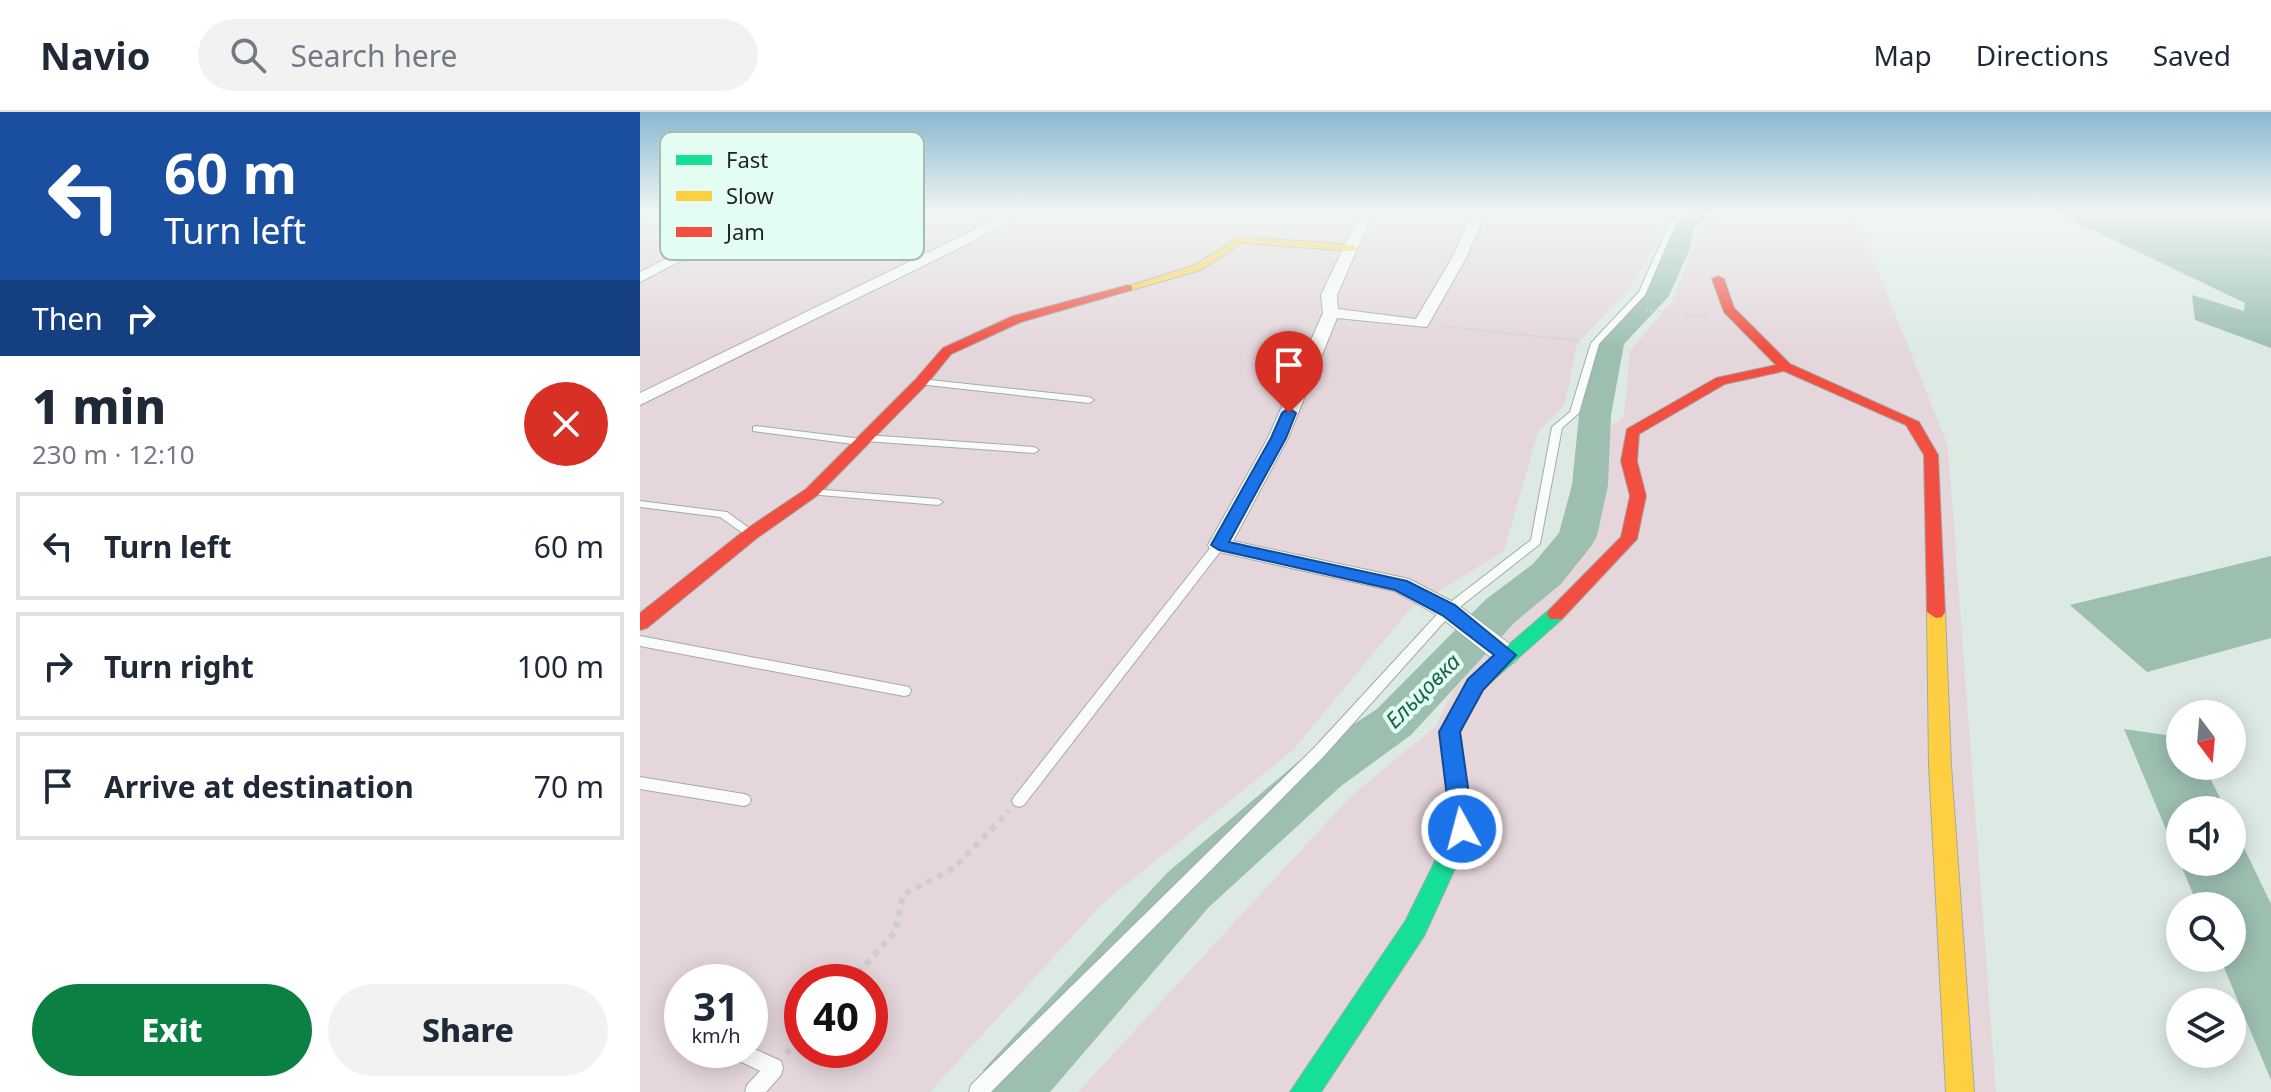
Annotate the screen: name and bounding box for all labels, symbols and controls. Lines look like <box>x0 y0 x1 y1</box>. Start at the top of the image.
search box <box>198 19 758 91</box>
text: Navio <box>40 29 150 81</box>
icon: search <box>226 33 270 77</box>
text: Search here <box>290 35 457 76</box>
text: Map <box>1873 36 1932 74</box>
text: Directions <box>1976 36 2109 74</box>
text: Saved <box>2153 36 2231 74</box>
legend <box>660 132 924 260</box>
text: 60 m <box>164 134 297 210</box>
icon: left <box>32 144 136 248</box>
text: Fast <box>726 144 768 174</box>
text: Slow <box>726 180 775 210</box>
text: Turn left <box>164 206 306 255</box>
text: Jam <box>724 216 765 246</box>
icon: right <box>119 296 163 340</box>
text: Then <box>32 298 103 339</box>
pin <box>1255 331 1323 413</box>
icon: arrive <box>1267 343 1311 387</box>
text: 1 min <box>32 373 166 438</box>
button: close <box>524 382 608 466</box>
text: 230 m · 12:10 <box>32 436 195 472</box>
icon: left <box>36 524 80 568</box>
text: Turn left <box>104 526 232 567</box>
text: 60 m <box>534 526 604 567</box>
icon: right <box>36 644 80 688</box>
text: Turn right <box>104 646 254 687</box>
text: 100 m <box>517 646 604 687</box>
water label: Ельцовка <box>1378 646 1466 734</box>
north arrow <box>2166 700 2246 780</box>
map controls <box>2166 700 2246 1068</box>
icon: arrive <box>36 764 80 808</box>
text: Arrive at destination <box>104 766 414 807</box>
text: 70 m <box>534 766 604 807</box>
position arrow <box>1420 787 1504 871</box>
button: sound <box>2166 796 2246 876</box>
button: search <box>2166 892 2246 972</box>
speed limit sign: 40 <box>784 964 888 1068</box>
text: 31 <box>693 978 739 1033</box>
button: Exit <box>32 984 312 1076</box>
button: Share <box>328 984 608 1076</box>
button: layers <box>2166 988 2246 1068</box>
text: km/h <box>691 1022 741 1049</box>

